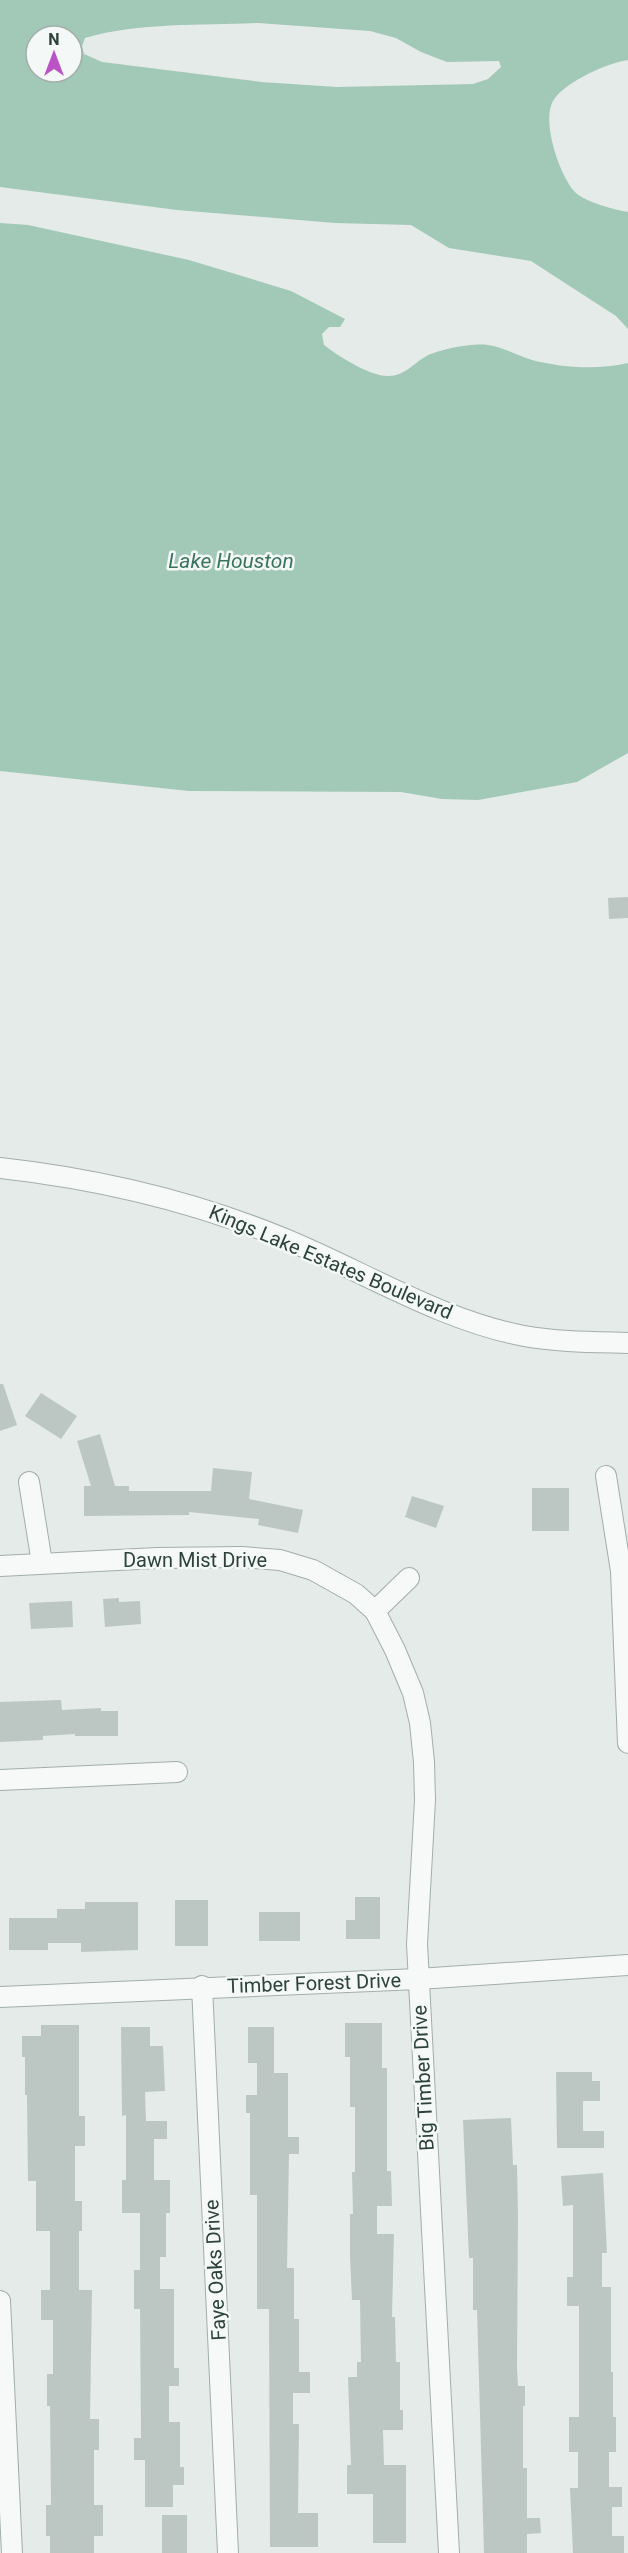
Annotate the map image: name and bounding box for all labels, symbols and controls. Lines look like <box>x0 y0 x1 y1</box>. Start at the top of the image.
north arrow <box>24 24 84 84</box>
text: N <box>48 30 60 49</box>
water label: Lake Houston <box>168 549 294 573</box>
street label: Kings Lake Estates Boulevard <box>206 1200 456 1324</box>
street label: Dawn Mist Drive <box>123 1548 267 1572</box>
street label: Timber Forest Drive <box>227 1968 401 1998</box>
street label: Big Timber Drive <box>407 2004 439 2152</box>
street label: Faye Oaks Drive <box>199 2199 231 2341</box>

